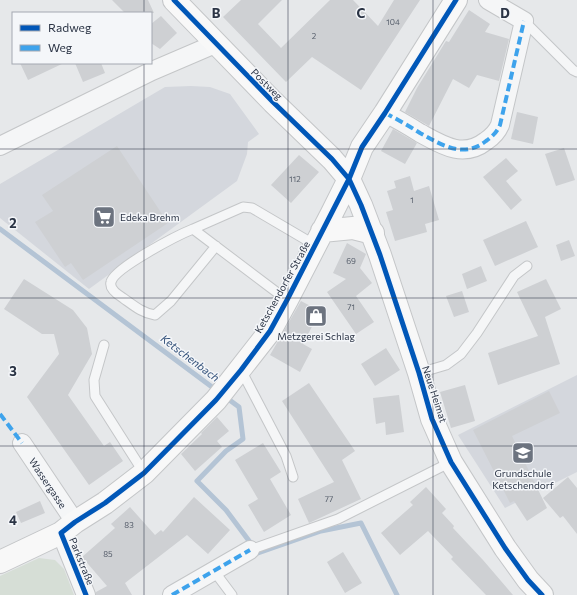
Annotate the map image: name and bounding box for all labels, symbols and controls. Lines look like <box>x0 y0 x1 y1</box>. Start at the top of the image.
text: B <box>212 5 221 21</box>
text: C <box>357 5 366 21</box>
text: D <box>500 5 510 21</box>
legend <box>12 12 152 64</box>
house number: 104 <box>386 17 400 27</box>
text: Radweg <box>48 20 92 34</box>
house number: 2 <box>312 31 317 41</box>
text: Weg <box>48 40 73 54</box>
street label: Postweg <box>249 66 285 102</box>
house number: 112 <box>289 174 301 184</box>
house number: 1 <box>410 195 414 205</box>
supermarket icon: Edeka Brehm <box>91 204 117 230</box>
place label: Edeka Brehm <box>120 211 180 223</box>
text: 2 <box>9 215 17 231</box>
street label: Ketschendorfer Straße <box>252 239 312 335</box>
house number: 69 <box>346 256 356 266</box>
house number: 71 <box>347 302 355 312</box>
shop icon: Metzgerei Schlag <box>303 303 329 329</box>
place label: Metzgerei Schlag <box>277 330 355 342</box>
water label: Ketschenbach <box>158 331 222 384</box>
text: 3 <box>9 363 17 379</box>
street label: Neue Heimat <box>420 364 450 424</box>
school or university icon: Grundschule Ketschendorf <box>510 440 536 466</box>
street label: Wassergasse <box>27 456 69 510</box>
place label: Grundschule Ketschendorf <box>492 467 554 491</box>
house number: 77 <box>325 494 333 504</box>
text: 4 <box>9 512 17 528</box>
house number: 83 <box>124 520 134 530</box>
street label: Parkstraße <box>67 536 97 586</box>
house number: 85 <box>103 549 113 559</box>

